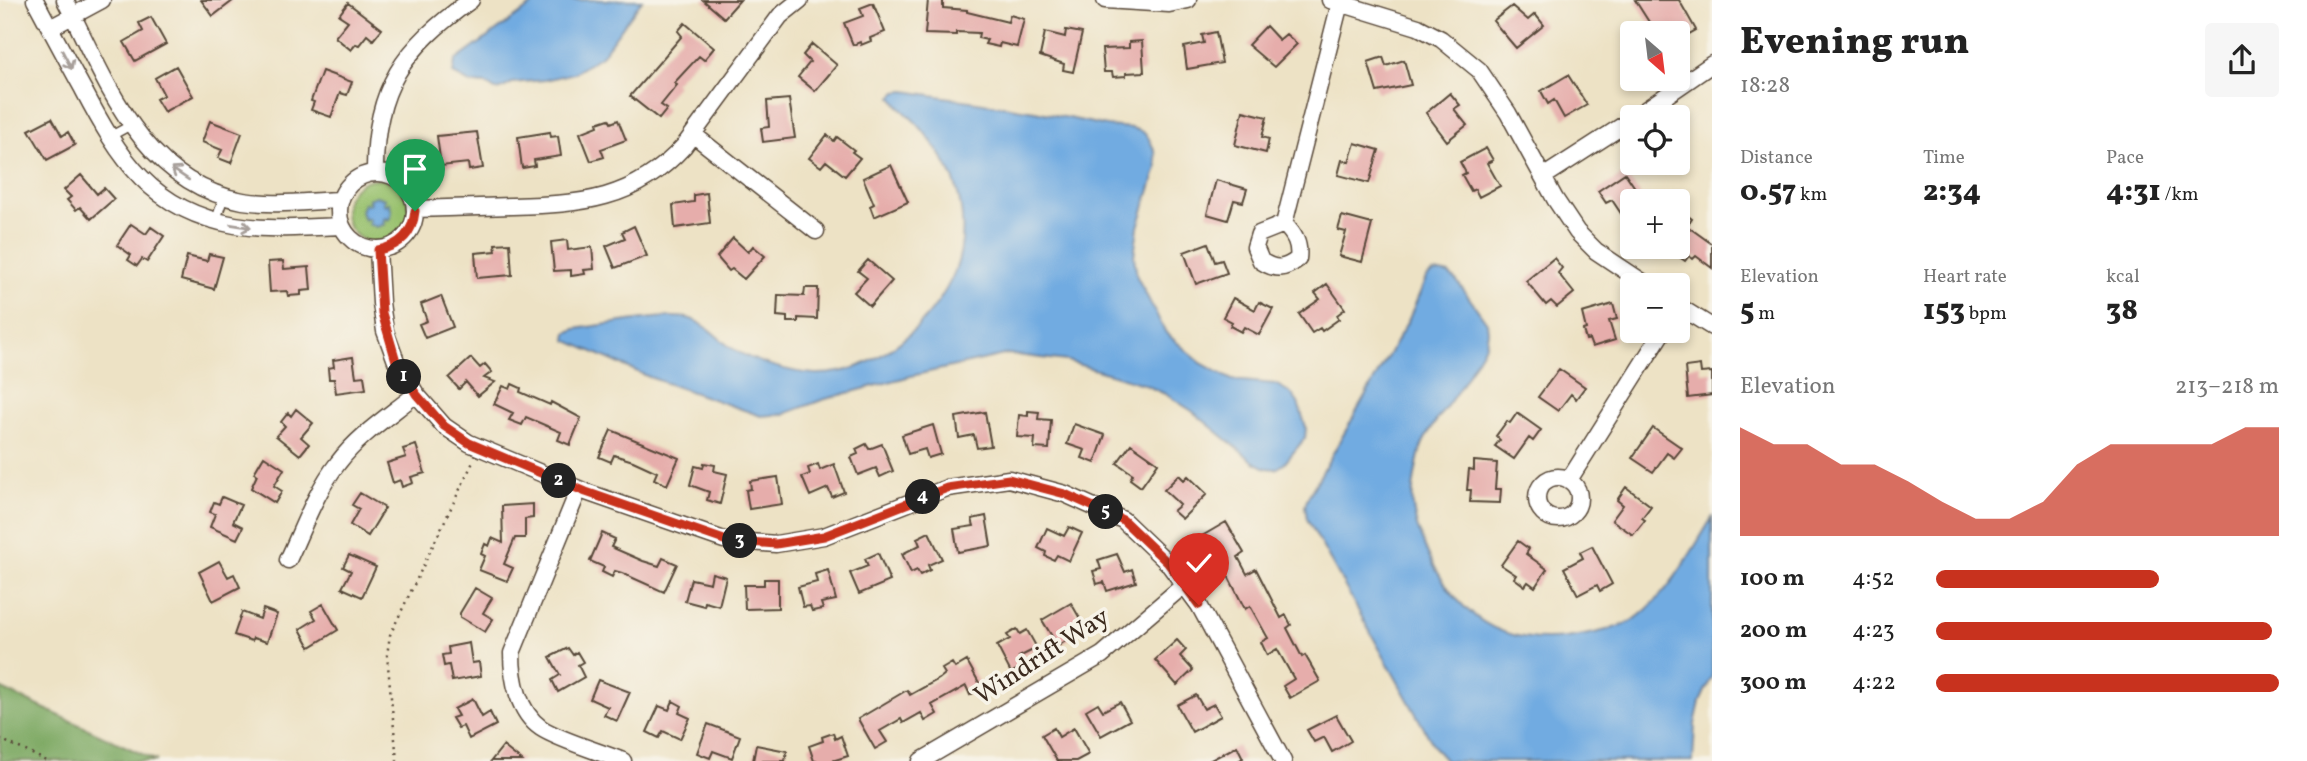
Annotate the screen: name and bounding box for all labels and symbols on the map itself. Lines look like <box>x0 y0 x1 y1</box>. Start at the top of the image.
north arrow <box>1620 21 1690 91</box>
one-way arrow <box>60 50 74 70</box>
pin <box>385 139 445 211</box>
one-way arrow <box>171 167 190 181</box>
one-way arrow <box>229 219 252 232</box>
pin: 1 <box>386 360 422 394</box>
pin: 2 <box>542 463 576 498</box>
pin: 4 <box>906 480 940 514</box>
pin: 5 <box>1088 494 1124 530</box>
pin: 3 <box>722 524 758 558</box>
pin <box>1169 533 1229 605</box>
street label: Windrift Way <box>967 600 1117 714</box>

